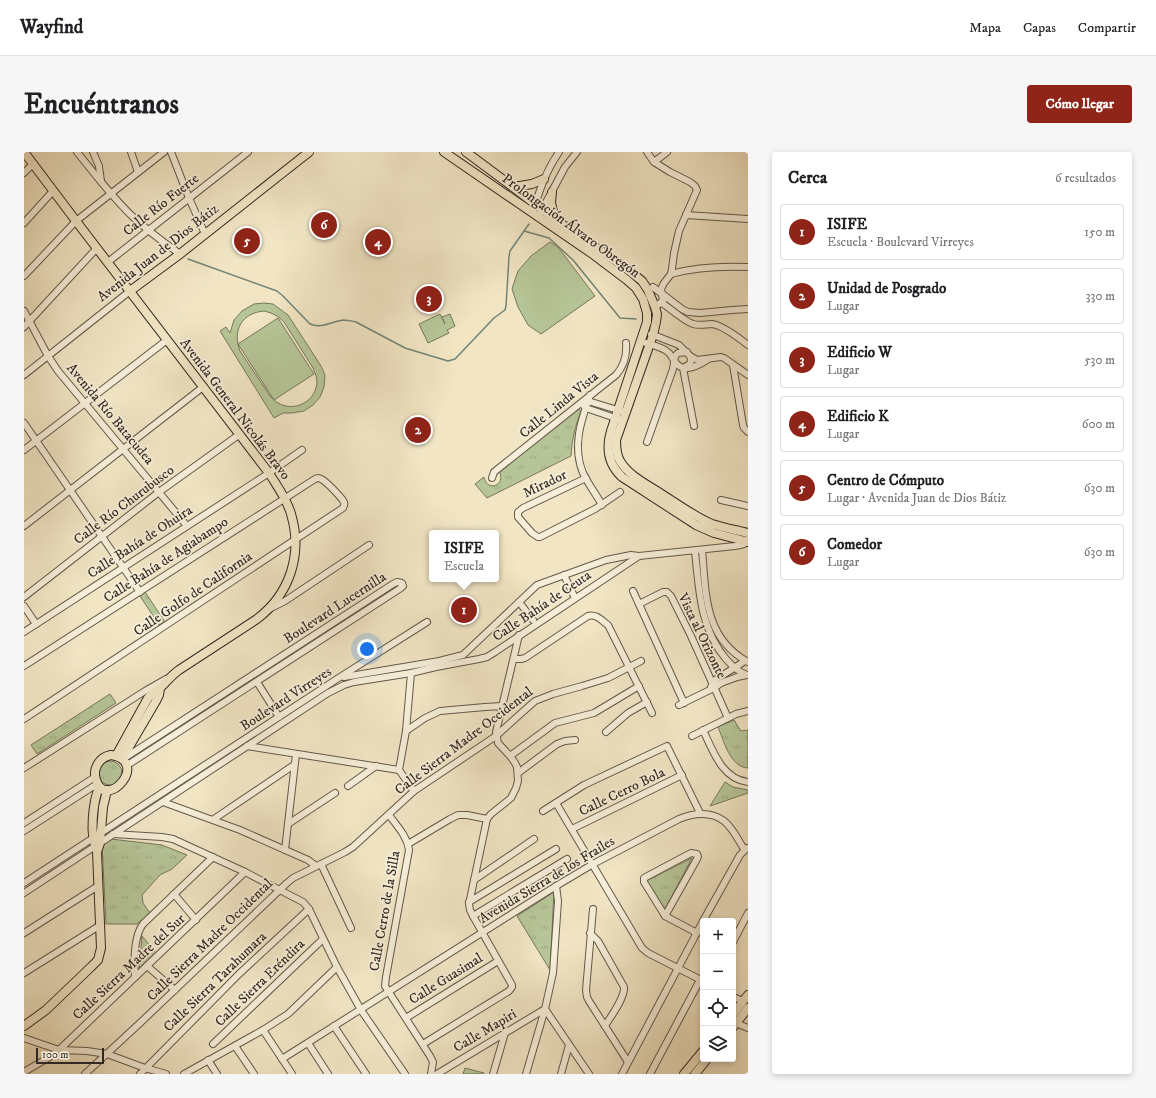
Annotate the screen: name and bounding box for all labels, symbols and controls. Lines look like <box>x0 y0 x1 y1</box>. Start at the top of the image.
text: Wayfind <box>20 16 83 39</box>
text: Mapa <box>969 19 1001 37</box>
text: Capas <box>1023 19 1056 37</box>
text: Compartir <box>1078 19 1136 37</box>
button: Cómo llegar <box>1027 85 1132 123</box>
text: Encuéntranos <box>24 87 179 122</box>
text: Cerca <box>788 167 827 189</box>
street label: Calle Río Fuerte <box>119 170 203 240</box>
street label: Prolongación Álvaro Obregón <box>498 170 644 283</box>
text: 6 resultados <box>1055 170 1116 186</box>
street label: Avenida Juan de Dios Bátiz <box>94 200 222 306</box>
pin: 6 <box>311 210 337 240</box>
text: ISIFE <box>827 215 867 234</box>
text: 1 <box>800 224 804 240</box>
text: 150 m <box>1084 224 1115 240</box>
pin: 5 <box>234 226 260 256</box>
pin: 4 <box>365 227 391 257</box>
text: Escuela · Boulevard Virreyes <box>827 234 974 250</box>
text: Unidad de Posgrado <box>827 279 946 298</box>
pin: 3 <box>416 284 442 314</box>
text: 2 <box>799 288 805 304</box>
text: 330 m <box>1086 288 1115 304</box>
text: Lugar <box>827 298 859 314</box>
street label: Avenida General Nicolás Bravo <box>176 335 294 483</box>
text: Edificio W <box>827 343 892 362</box>
text: 3 <box>800 352 804 368</box>
text: 530 m <box>1084 352 1115 368</box>
street label: Avenida Río Batacudea <box>62 360 158 468</box>
text: Lugar <box>827 362 859 378</box>
street label: Calle Linda Vista <box>516 368 602 442</box>
text: Edificio K <box>827 407 889 426</box>
pin: 2 <box>405 415 431 445</box>
text: 4 <box>798 416 806 432</box>
text: 600 m <box>1082 416 1115 432</box>
text: Lugar <box>827 426 859 442</box>
street label: Calle Río Churubusco <box>70 461 178 549</box>
street label: Mirador <box>520 465 571 502</box>
text: Centro de Cómputo <box>827 471 944 490</box>
text: 5 <box>799 480 805 496</box>
text: 630 m <box>1084 480 1115 496</box>
text: Lugar · Avenida Juan de Dios Bátiz <box>827 490 1006 506</box>
street label: Calle Bahía de Ohuira <box>84 501 196 583</box>
street label: Calle Bahía de Agiabampo <box>100 513 232 607</box>
popup <box>429 530 499 582</box>
text: Comedor <box>827 535 882 554</box>
text: ISIFE <box>444 539 484 558</box>
text: 6 <box>799 544 805 560</box>
text: 630 m <box>1084 544 1115 560</box>
street label: Calle Golfo de California <box>130 548 256 640</box>
text: Lugar <box>827 554 859 570</box>
text: Escuela <box>444 558 484 574</box>
street label: Calle Bahía de Ceuta <box>489 566 595 646</box>
street label: Boulevard Lucernilla <box>280 568 390 648</box>
street label: Vista al Orizonte <box>673 589 731 682</box>
pin: 1 <box>451 595 477 625</box>
your location <box>357 639 377 659</box>
street label: Boulevard Virreyes <box>237 663 335 735</box>
street label: Calle Sierra Madre Occidental <box>391 683 537 799</box>
street label: Calle Cerro Bola <box>576 763 668 821</box>
street label: Avenida Sierra de los Frailes <box>476 832 618 928</box>
street label: Calle Cerro de la Silla <box>366 849 404 973</box>
street label: Calle Sierra Madre Occidental <box>143 874 277 1005</box>
street label: Calle Sierra Madre del Sur <box>69 910 190 1024</box>
map controls <box>700 918 736 1062</box>
button: + <box>700 918 736 954</box>
street label: Calle Sierra Tarahumara <box>160 928 270 1036</box>
street label: Calle Sierra Eréndira <box>211 935 309 1031</box>
street label: Calle Guasimal <box>406 949 487 1009</box>
button: − <box>700 954 736 990</box>
button: locate <box>700 990 736 1026</box>
street label: Calle Mapiri <box>450 1005 520 1057</box>
button: layers <box>700 1026 736 1062</box>
scale bar <box>36 1046 104 1065</box>
text: 100 m <box>42 1048 68 1062</box>

